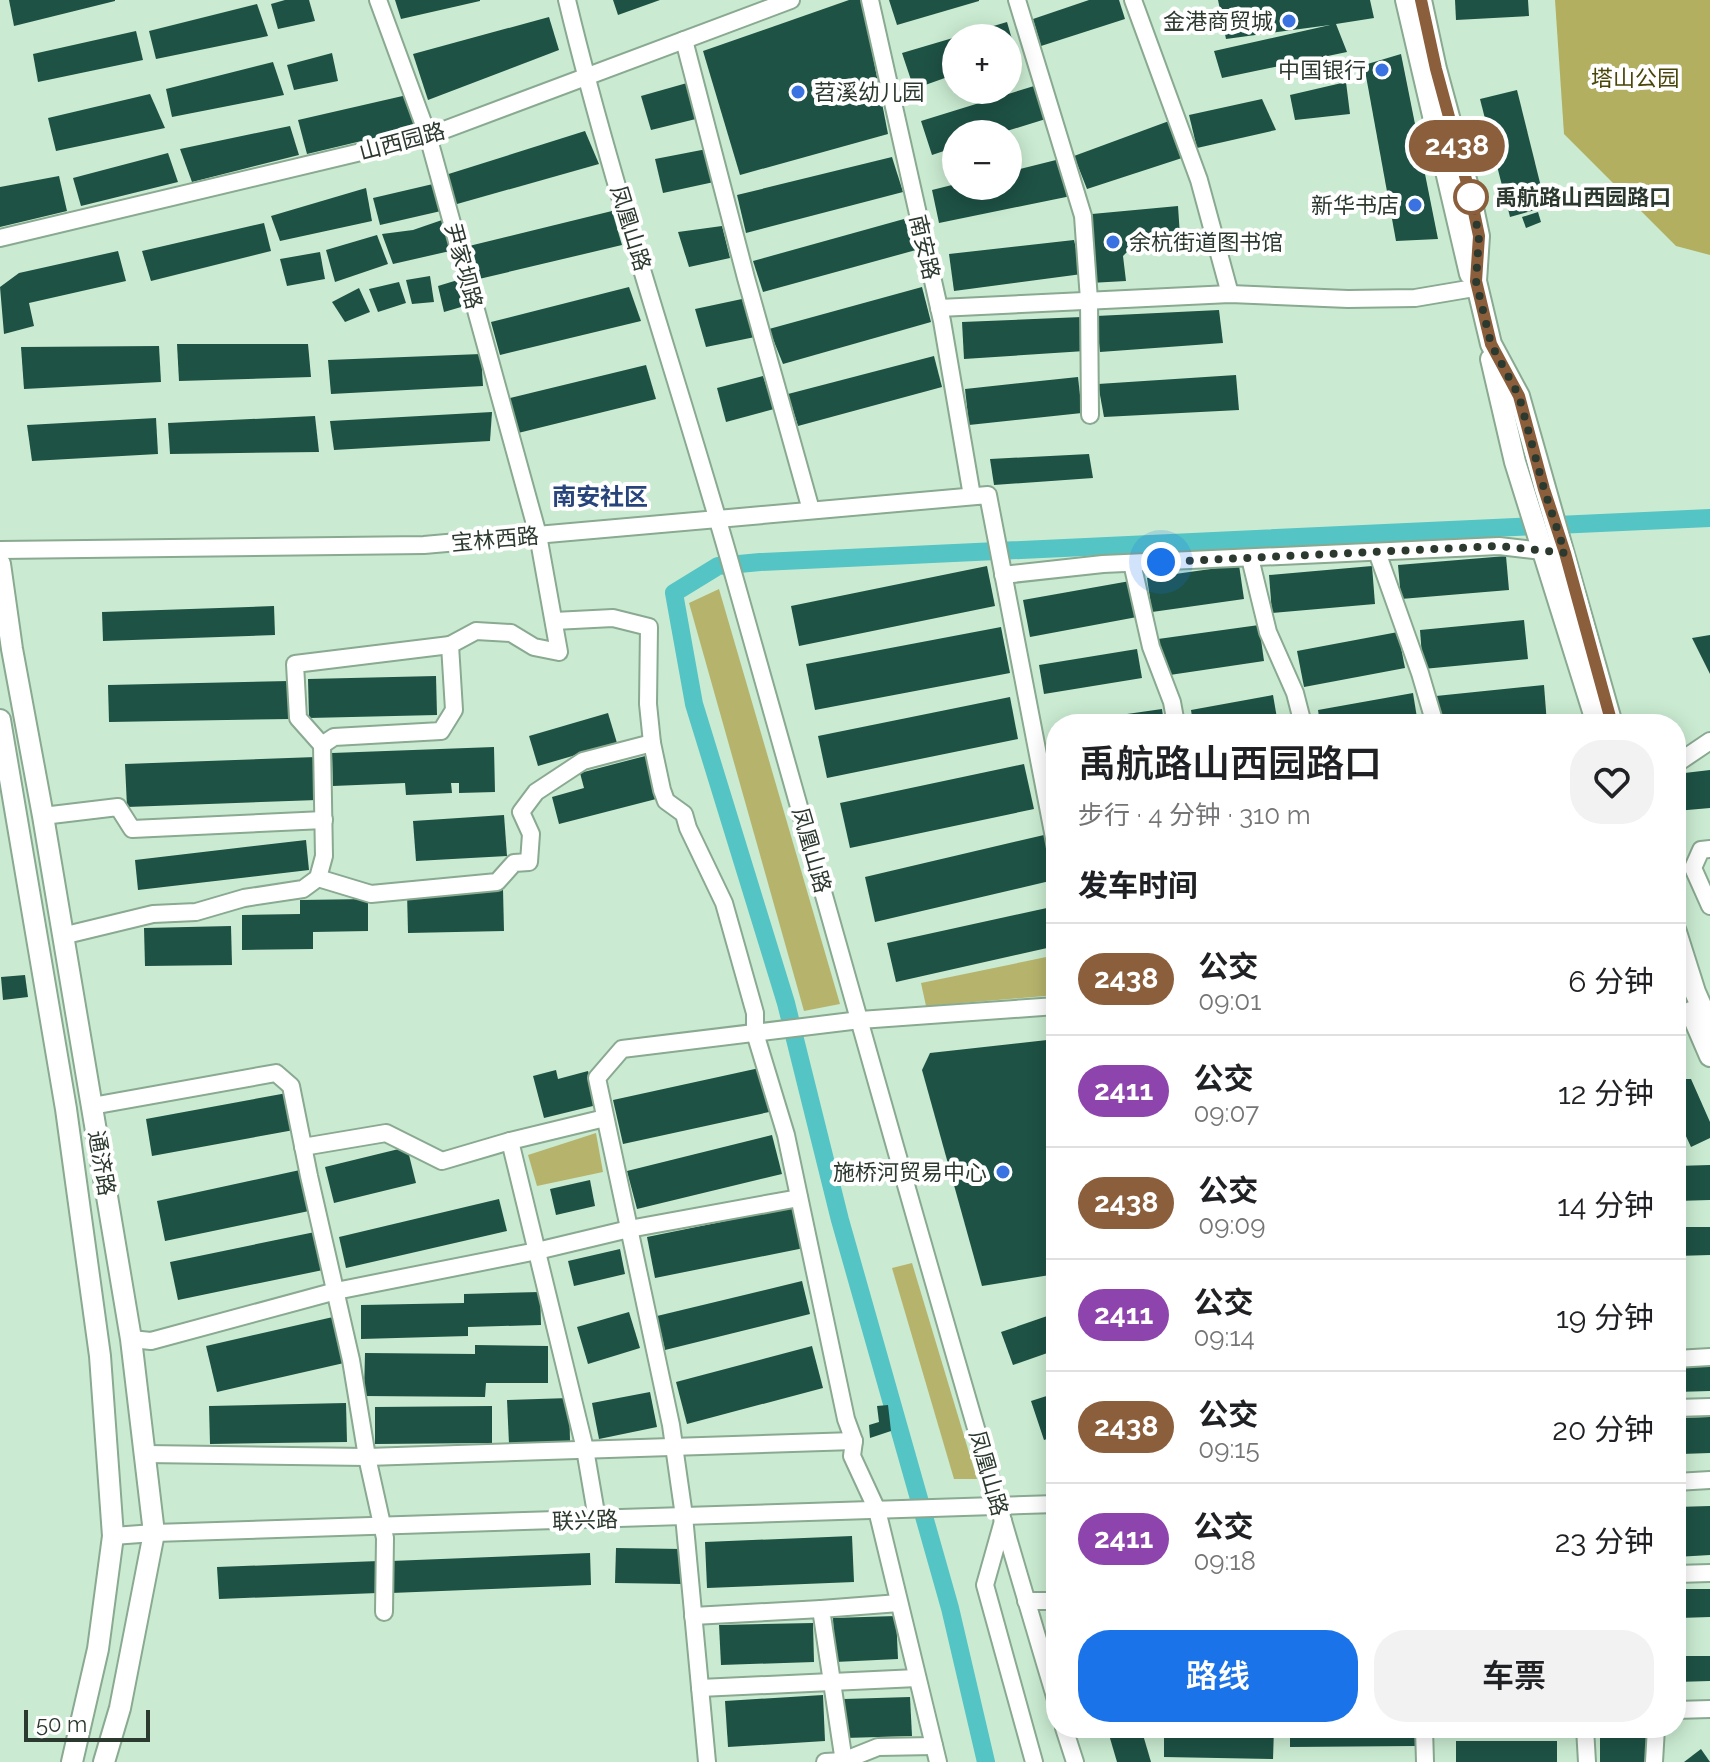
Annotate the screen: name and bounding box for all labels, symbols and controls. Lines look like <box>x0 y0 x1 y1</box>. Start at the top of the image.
place label: 金港商贸城 <box>1163 8 1273 34</box>
marker: 金港商贸城 <box>1280 12 1298 30</box>
map controls <box>942 24 1022 200</box>
button: + <box>942 24 1022 104</box>
place label: 中国银行 <box>1278 57 1366 83</box>
marker: 中国银行 <box>1373 61 1391 79</box>
park label: 塔山公园 <box>1591 65 1679 91</box>
place label: 苕溪幼儿园 <box>814 79 924 105</box>
marker: 苕溪幼儿园 <box>789 83 807 101</box>
street label: 山西园路 <box>356 117 448 165</box>
button: − <box>942 120 1022 200</box>
line badge: 2438 <box>1401 120 1513 172</box>
text: 2438 <box>1425 129 1489 162</box>
marker: 禹航路山西园路口 <box>1454 180 1488 214</box>
street label: 凤凰山路 <box>606 182 656 274</box>
place label: 禹航路山西园路口 <box>1495 184 1671 210</box>
place label: 新华书店 <box>1311 192 1399 218</box>
marker: 新华书店 <box>1406 196 1424 214</box>
street label: 南安路 <box>905 212 945 282</box>
street label: 尹家坝路 <box>440 220 488 312</box>
place label: 余杭街道图书馆 <box>1129 229 1283 255</box>
marker: 余杭街道图书馆 <box>1104 233 1122 251</box>
district label: 南安社区 <box>552 482 648 511</box>
street label: 宝林西路 <box>450 522 540 556</box>
your location <box>1141 542 1181 582</box>
button: heart <box>1570 740 1654 824</box>
text: 禹航路山西园路口 <box>1078 741 1382 786</box>
text: 步行 · 4 分钟 · 310 m <box>1078 800 1311 830</box>
street label: 凤凰山路 <box>787 804 837 896</box>
text: 发车时间 <box>1078 868 1198 903</box>
text: 公交 <box>1198 949 1258 984</box>
text: 2438 <box>1094 962 1158 995</box>
text: 6 分钟 <box>1568 964 1654 999</box>
text: 09:01 <box>1198 986 1261 1016</box>
text: 公交 <box>1193 1061 1253 1096</box>
text: 2411 <box>1094 1074 1153 1107</box>
text: 12 分钟 <box>1558 1076 1654 1111</box>
text: 09:07 <box>1193 1098 1259 1128</box>
street label: 通济路 <box>83 1128 121 1198</box>
place label: 施桥河贸易中心 <box>833 1159 987 1185</box>
marker: 施桥河贸易中心 <box>994 1163 1012 1181</box>
text: 公交 <box>1198 1173 1258 1208</box>
text: 2438 <box>1094 1186 1158 1219</box>
text: 14 分钟 <box>1557 1188 1654 1223</box>
text: 09:09 <box>1198 1210 1266 1240</box>
text: 公交 <box>1193 1285 1253 1320</box>
text: 2411 <box>1094 1298 1153 1331</box>
text: 19 分钟 <box>1556 1300 1654 1335</box>
text: 09:14 <box>1193 1322 1255 1352</box>
text: 公交 <box>1198 1397 1258 1432</box>
text: 2438 <box>1094 1410 1158 1443</box>
text: 20 分钟 <box>1552 1412 1654 1447</box>
street label: 凤凰山路 <box>964 1427 1014 1519</box>
text: 09:15 <box>1198 1434 1260 1464</box>
street label: 联兴路 <box>552 1506 618 1534</box>
text: 公交 <box>1193 1509 1253 1544</box>
text: 2411 <box>1094 1522 1153 1555</box>
text: 23 分钟 <box>1555 1524 1654 1559</box>
text: 09:18 <box>1193 1546 1256 1576</box>
button: 路线 <box>1078 1630 1358 1722</box>
button: 车票 <box>1374 1630 1654 1722</box>
scale bar <box>24 1706 150 1742</box>
text: 50 m <box>36 1711 87 1737</box>

